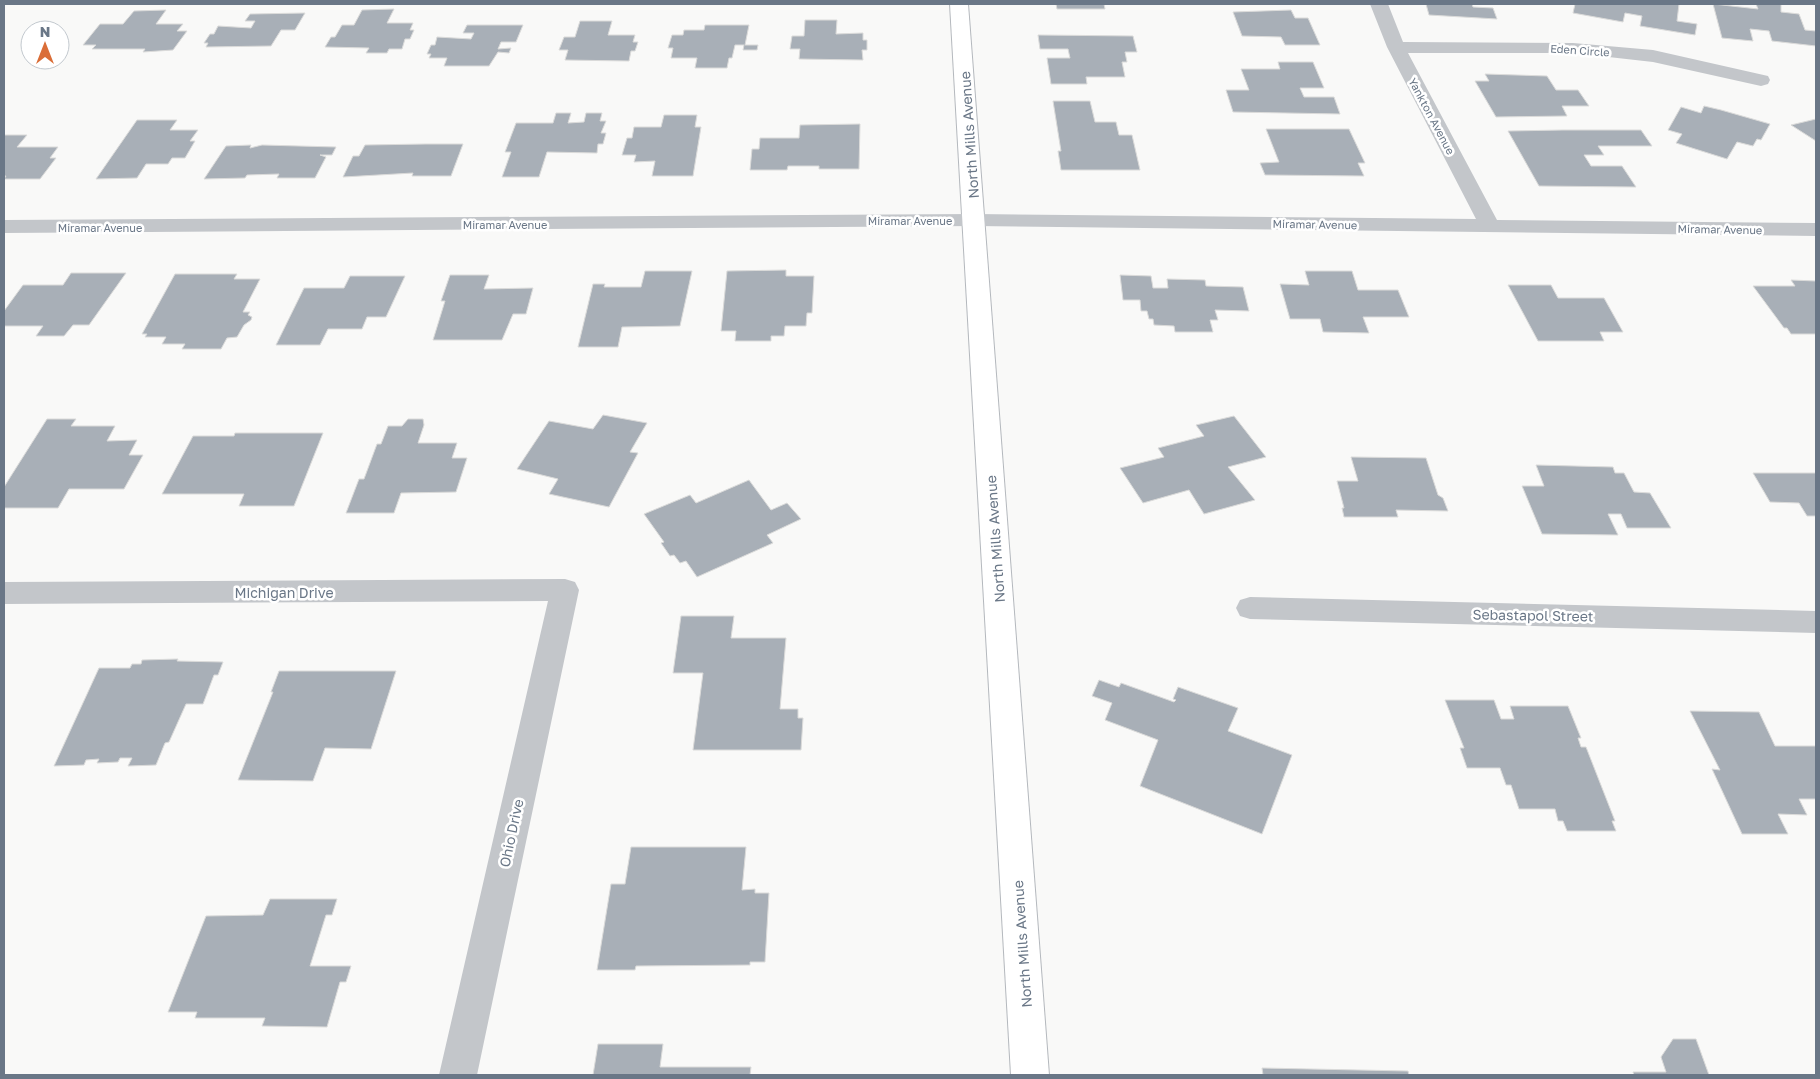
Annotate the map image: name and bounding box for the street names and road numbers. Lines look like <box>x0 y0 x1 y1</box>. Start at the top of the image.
street label: Eden Circle <box>1550 41 1610 59</box>
street label: North Mills Avenue <box>956 71 982 199</box>
street label: Yankton Avenue <box>1406 75 1458 157</box>
street label: Miramar Avenue <box>868 214 952 227</box>
street label: Miramar Avenue <box>1273 217 1357 231</box>
street label: Miramar Avenue <box>463 218 547 231</box>
street label: Miramar Avenue <box>58 221 142 234</box>
street label: Miramar Avenue <box>1678 222 1762 236</box>
street label: North Mills Avenue <box>982 475 1008 603</box>
street label: Michigan Drive <box>234 584 334 601</box>
street label: Sebastapol Street <box>1472 605 1594 625</box>
street label: Ohio Drive <box>495 797 527 869</box>
street label: North Mills Avenue <box>1009 880 1035 1008</box>

